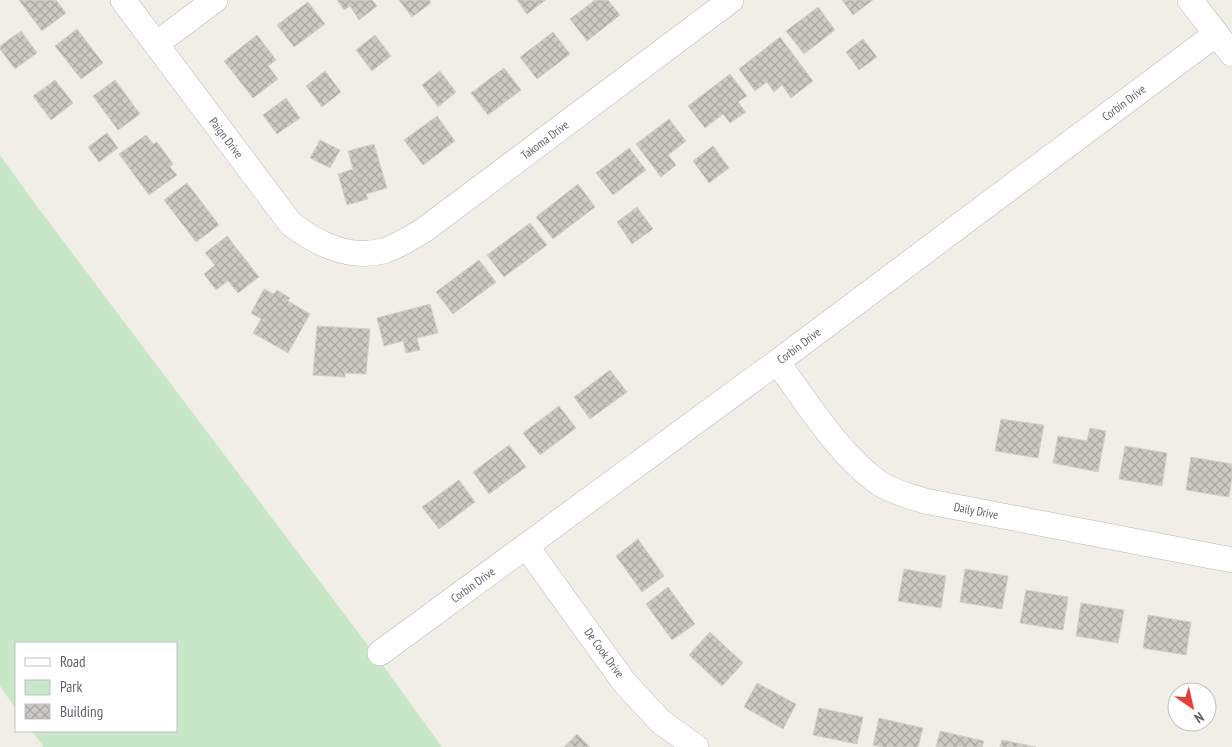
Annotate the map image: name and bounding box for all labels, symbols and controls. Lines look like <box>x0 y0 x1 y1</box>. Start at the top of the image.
street label: Corbin Drive <box>1099 81 1149 124</box>
street label: Paign Drive <box>206 114 247 161</box>
street label: Takoma Drive <box>518 117 572 162</box>
street label: Corbin Drive <box>774 324 824 367</box>
street label: Daily Drive <box>953 499 1000 522</box>
street label: Corbin Drive <box>448 563 498 606</box>
street label: De Cook Drive <box>581 625 628 681</box>
legend <box>15 642 178 732</box>
text: Road <box>60 652 86 671</box>
text: Park <box>60 677 82 696</box>
north arrow <box>1167 682 1217 732</box>
text: Building <box>60 702 103 721</box>
text: N <box>1191 708 1207 727</box>

